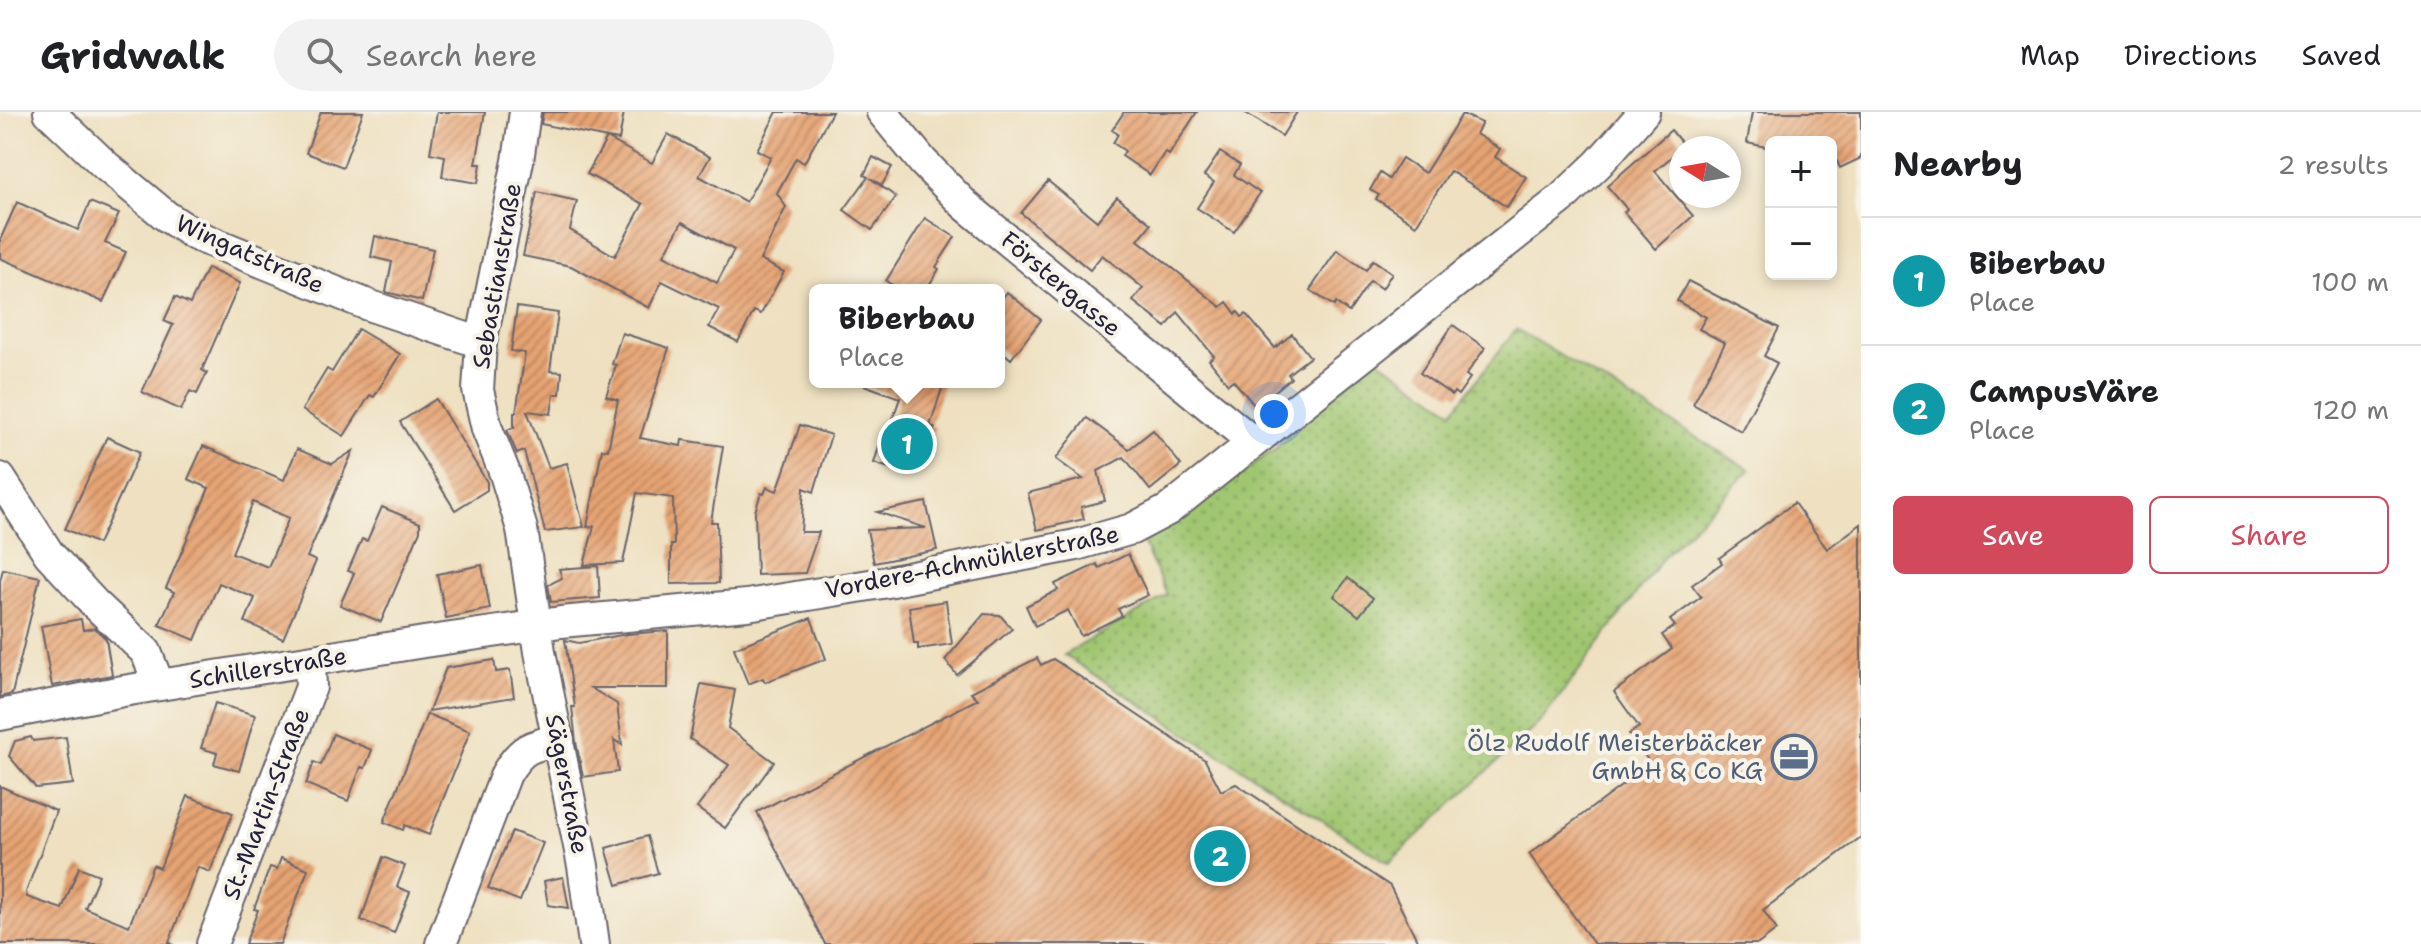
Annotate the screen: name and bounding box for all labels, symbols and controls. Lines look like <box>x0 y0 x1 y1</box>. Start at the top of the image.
search box <box>274 19 834 91</box>
text: Gridwalk <box>40 30 226 81</box>
icon: search <box>302 33 346 77</box>
text: Search here <box>366 35 537 76</box>
text: Map <box>2020 36 2080 74</box>
text: Directions <box>2124 36 2258 74</box>
text: Saved <box>2302 36 2381 74</box>
north arrow <box>1669 136 1741 208</box>
map controls <box>1765 136 1837 280</box>
button: + <box>1765 136 1837 208</box>
text: Nearby <box>1893 141 2023 187</box>
text: 2 results <box>2277 147 2389 182</box>
street label: Sebastianstraße <box>465 181 529 371</box>
street label: Wingatstraße <box>171 207 329 301</box>
button: − <box>1765 208 1837 280</box>
street label: Förstergasse <box>994 224 1128 344</box>
text: Biberbau <box>1969 243 2106 284</box>
text: 1 <box>1913 264 1925 299</box>
text: 100 m <box>2311 264 2389 299</box>
popup <box>809 284 1005 388</box>
text: Place <box>1969 284 2035 319</box>
text: Biberbau <box>838 298 976 339</box>
text: Place <box>838 339 905 374</box>
text: CampusVäre <box>1969 371 2159 412</box>
text: 2 <box>1910 392 1928 427</box>
text: 120 m <box>2313 392 2389 427</box>
your location <box>1254 394 1294 434</box>
text: Place <box>1969 412 2035 447</box>
pin: 1 <box>881 414 933 474</box>
button: Save <box>1893 496 2133 574</box>
button: Share <box>2149 496 2389 574</box>
street label: Vordere-Achmühlerstraße <box>822 518 1122 606</box>
street label: Schillerstraße <box>187 640 349 696</box>
street label: St.-Martin-Straße <box>215 704 317 904</box>
street label: Sägerstraße <box>538 711 596 857</box>
place label: Ölz Rudolf Meisterbäcker GmbH & Co KG <box>1467 727 1763 787</box>
office icon: Ölz Rudolf Meisterbäcker GmbH & Co KG <box>1770 733 1818 781</box>
pin: 2 <box>1194 826 1246 886</box>

